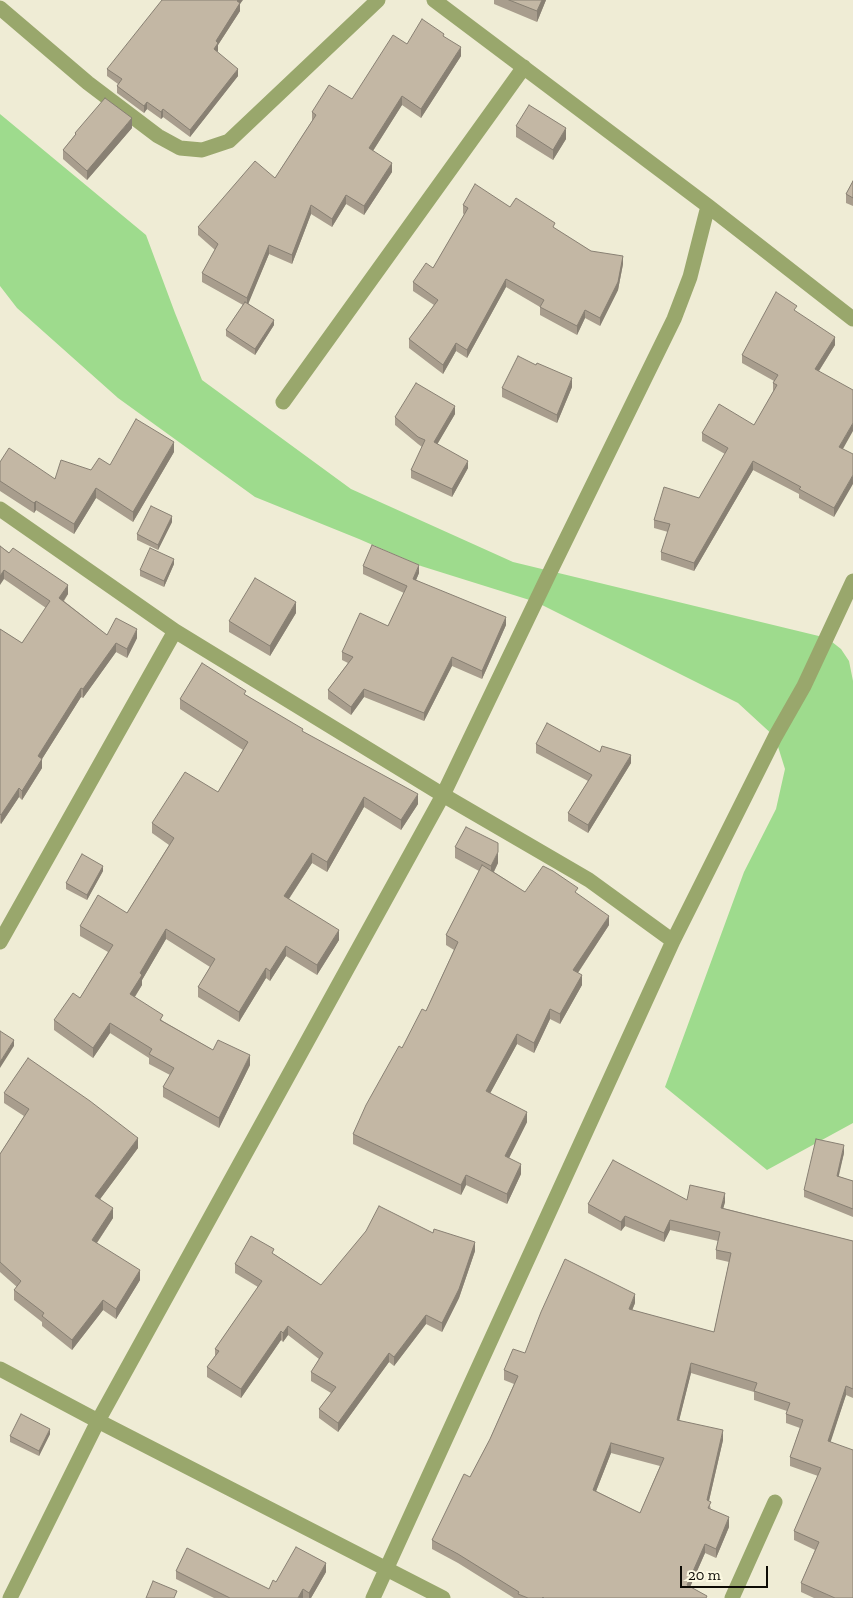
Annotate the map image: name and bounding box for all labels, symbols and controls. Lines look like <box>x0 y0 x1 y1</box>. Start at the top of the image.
scale bar <box>683 1556 770 1588</box>
text: 20 m <box>688 1566 721 1584</box>

